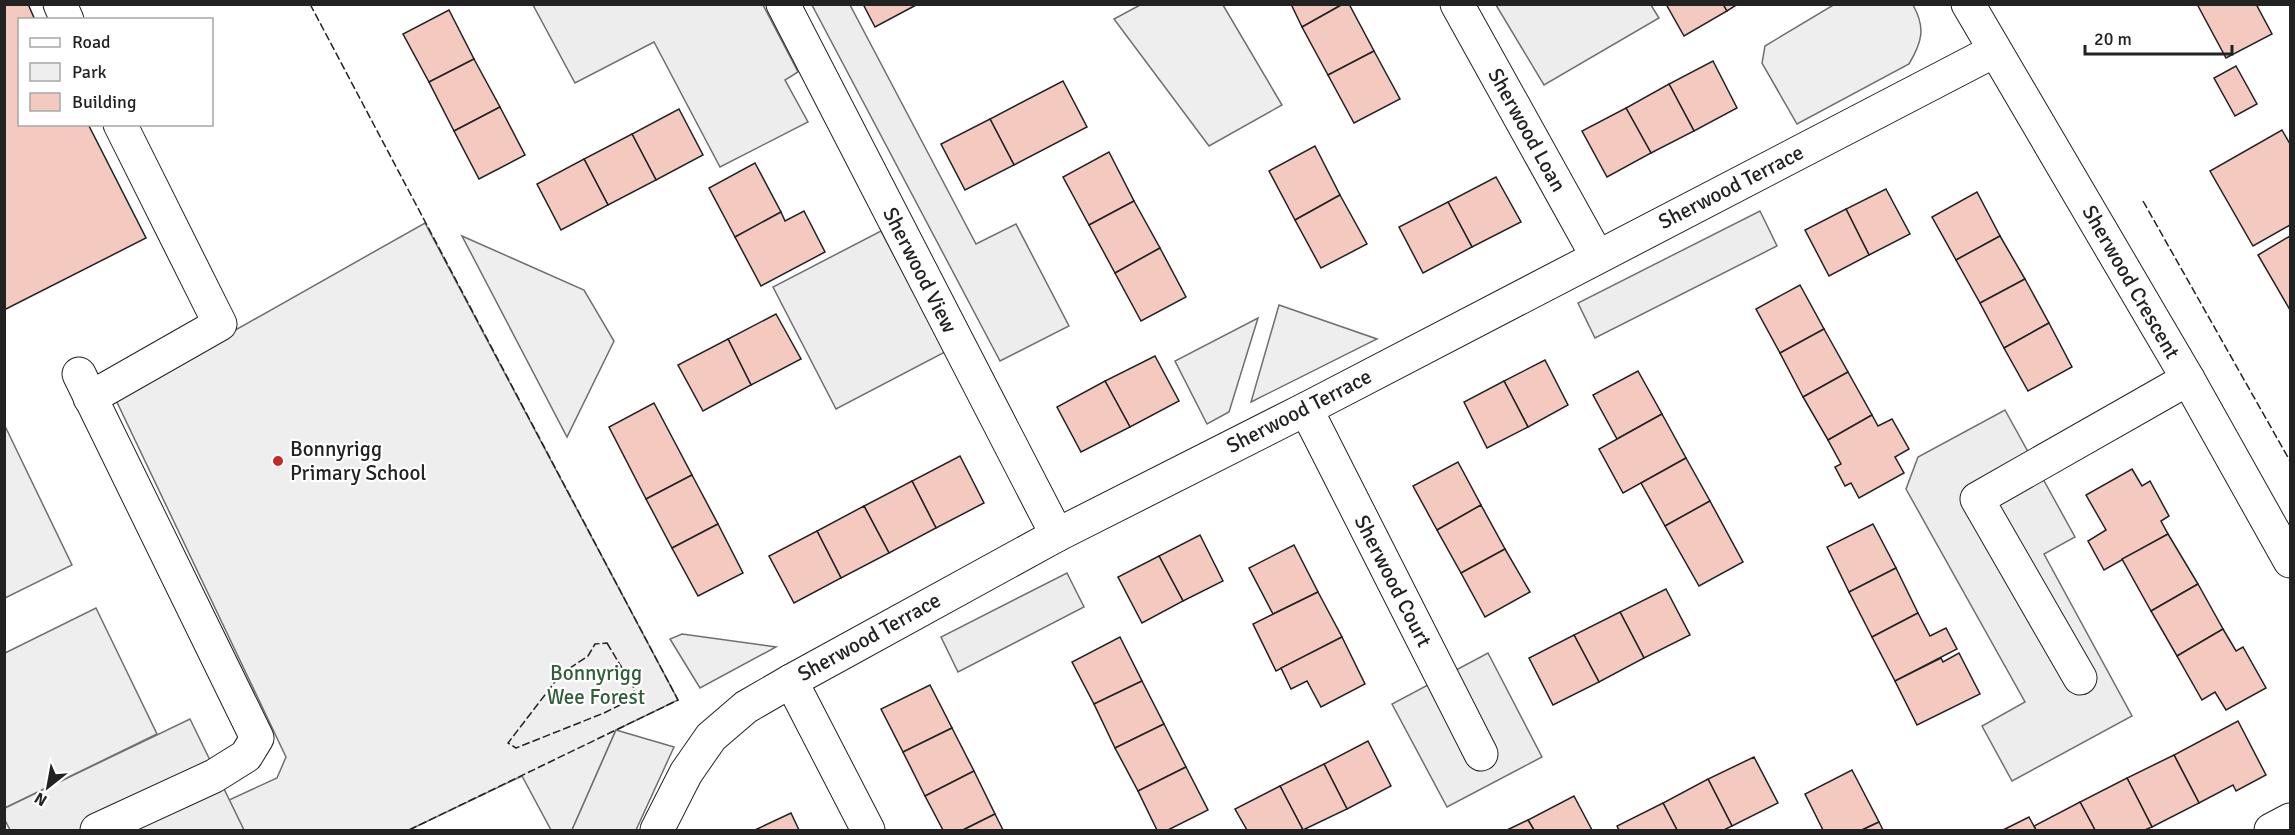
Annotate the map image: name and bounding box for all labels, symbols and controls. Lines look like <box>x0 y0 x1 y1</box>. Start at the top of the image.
legend <box>18 18 213 126</box>
scale bar <box>2085 18 2232 56</box>
text: 20 m <box>2094 28 2132 50</box>
text: Road <box>72 31 111 53</box>
text: Park <box>72 61 107 83</box>
street label: Sherwood Loan <box>1482 63 1572 197</box>
text: Building <box>72 91 136 113</box>
street label: Sherwood Terrace <box>1654 139 1808 235</box>
street label: Sherwood Crescent <box>2076 201 2186 363</box>
street label: Sherwood View <box>877 203 963 337</box>
street label: Sherwood Terrace <box>1222 363 1376 459</box>
place label: Bonnyrigg Primary School <box>290 436 426 486</box>
marker: Bonnyrigg Primary School <box>271 454 285 468</box>
street label: Sherwood Court <box>1349 511 1437 651</box>
street label: Sherwood Terrace <box>793 587 945 687</box>
park label: Bonnyrigg Wee Forest <box>547 660 645 710</box>
north arrow <box>18 757 78 817</box>
text: N <box>31 788 51 810</box>

